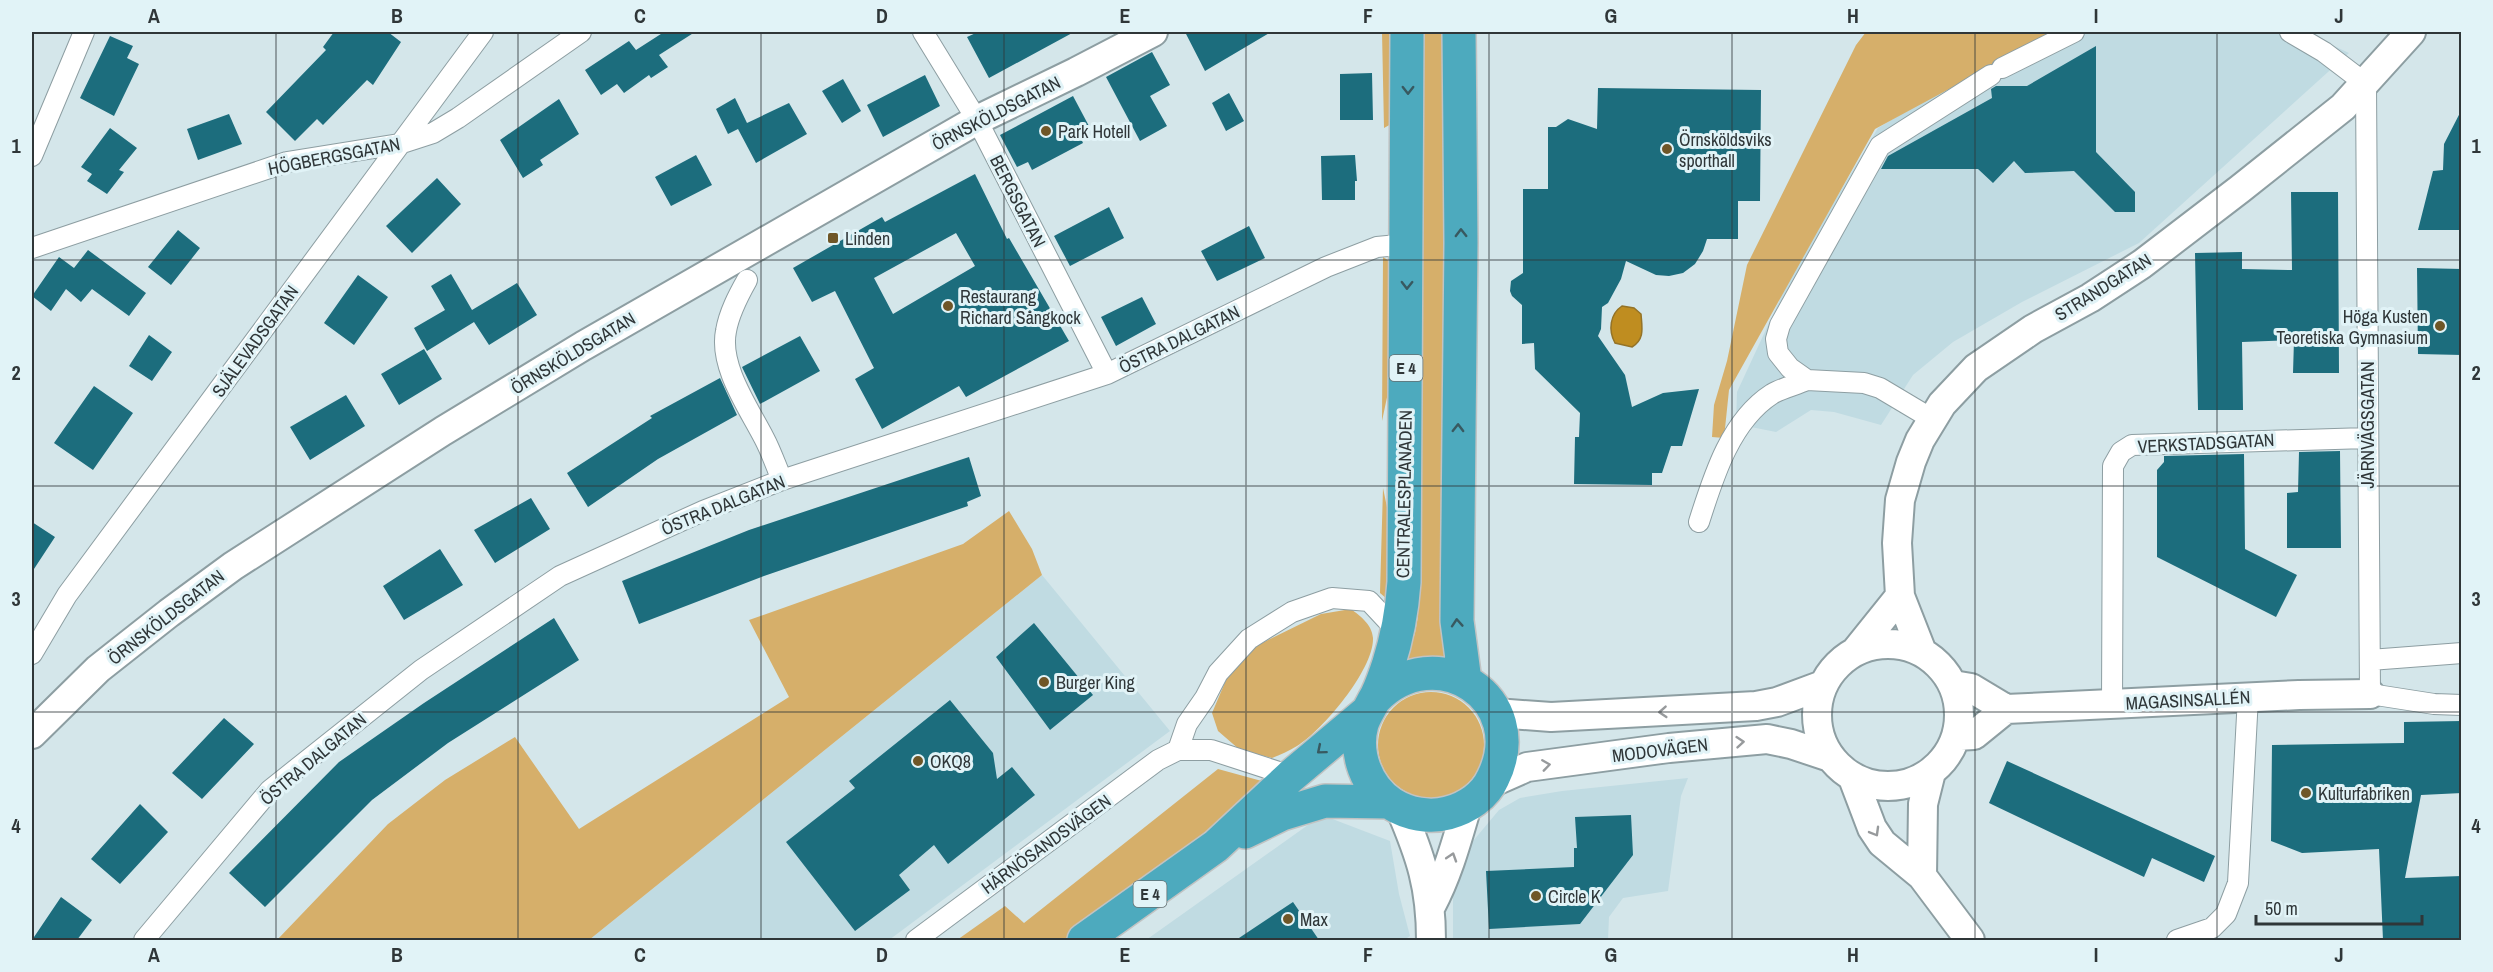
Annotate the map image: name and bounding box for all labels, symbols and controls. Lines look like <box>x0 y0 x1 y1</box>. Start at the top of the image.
text: A <box>148 2 160 29</box>
text: B <box>391 2 403 29</box>
text: C <box>634 2 646 29</box>
text: D <box>876 2 888 29</box>
text: E <box>1120 2 1131 29</box>
text: F <box>1363 2 1373 29</box>
text: G <box>1605 2 1617 29</box>
text: H <box>1847 2 1859 29</box>
text: I <box>2094 2 2098 29</box>
text: J <box>2334 2 2344 29</box>
street label: ÖRNSKÖLDSGATAN <box>927 70 1065 156</box>
one-way arrow <box>1402 85 1414 94</box>
place label: Park Hotell <box>1058 119 1130 144</box>
marker: Park Hotell <box>1039 124 1053 138</box>
place label: Örnsköldsviks sporthall <box>1679 127 1772 173</box>
street label: HÖGBERGSGATAN <box>266 131 402 181</box>
text: 1 <box>11 132 21 159</box>
text: 1 <box>2471 132 2481 159</box>
marker: Örnsköldsviks sporthall <box>1660 142 1674 156</box>
street label: BERGSGATAN <box>984 151 1052 251</box>
place label: Linden <box>845 226 890 251</box>
one-way arrow <box>1454 228 1467 237</box>
marker: Linden <box>826 231 840 245</box>
street label: STRANDGATAN <box>2050 247 2156 327</box>
street label: SJÄLEVADSGATAN <box>206 280 304 402</box>
one-way arrow <box>1401 280 1413 289</box>
place label: Restaurang Richard Sångkock <box>960 284 1081 330</box>
marker: Restaurang Richard Sångkock <box>941 299 955 313</box>
street label: ÖSTRA DALGATAN <box>1114 299 1244 379</box>
place label: Höga Kusten Teoretiska Gymnasium <box>2276 304 2428 350</box>
street label: ÖRNSKÖLDSGATAN <box>506 306 640 400</box>
marker: Höga Kusten Teoretiska Gymnasium <box>2433 319 2447 333</box>
road number: E 4 <box>1390 355 1422 381</box>
text: 2 <box>11 359 21 386</box>
text: 2 <box>2471 359 2481 386</box>
street label: JÄRNVÄGSGATAN <box>2355 361 2380 489</box>
street label: CENTRALESPLANADEN <box>1390 410 1418 578</box>
one-way arrow <box>1452 423 1464 432</box>
street label: VERKSTADSGATAN <box>2137 427 2275 459</box>
street label: ÖSTRA DALGATAN <box>657 469 789 541</box>
street label: ÖRNSKÖLDSGATAN <box>103 564 229 670</box>
text: 3 <box>11 585 21 612</box>
text: 3 <box>2471 585 2481 612</box>
one-way arrow <box>1451 618 1464 627</box>
place label: Burger King <box>1056 670 1136 695</box>
marker: Burger King <box>1037 675 1051 689</box>
street label: MAGASINSALLÉN <box>2125 684 2251 716</box>
one-way arrow <box>1658 705 1667 718</box>
street label: ÖSTRA DALGATAN <box>255 707 371 811</box>
street label: MODOVÄGEN <box>1611 732 1709 768</box>
one-way arrow <box>1735 735 1744 748</box>
one-way arrow <box>1317 743 1328 754</box>
place label: OKQ8 <box>930 749 971 774</box>
marker: OKQ8 <box>911 754 925 768</box>
one-way arrow <box>1541 759 1551 771</box>
place label: Kulturfabriken <box>2318 781 2410 806</box>
marker: Kulturfabriken <box>2299 786 2313 800</box>
street label: HÄRNÖSANDSVÄGEN <box>976 788 1116 900</box>
text: 4 <box>11 812 21 839</box>
text: 4 <box>2471 812 2481 839</box>
one-way arrow <box>1868 826 1880 836</box>
one-way arrow <box>1445 852 1457 863</box>
road number: E 4 <box>1134 881 1166 907</box>
place label: Circle K <box>1548 884 1601 909</box>
scale bar <box>2256 888 2422 926</box>
marker: Circle K <box>1529 889 1543 903</box>
text: 50 m <box>2265 896 2298 921</box>
place label: Max <box>1300 907 1329 932</box>
marker: Max <box>1281 912 1295 926</box>
text: A <box>148 941 160 968</box>
text: B <box>391 941 403 968</box>
text: C <box>634 941 646 968</box>
text: D <box>876 941 888 968</box>
text: E <box>1120 941 1131 968</box>
text: F <box>1363 941 1373 968</box>
text: G <box>1605 941 1617 968</box>
text: H <box>1847 941 1859 968</box>
text: I <box>2094 941 2098 968</box>
text: J <box>2334 941 2344 968</box>

